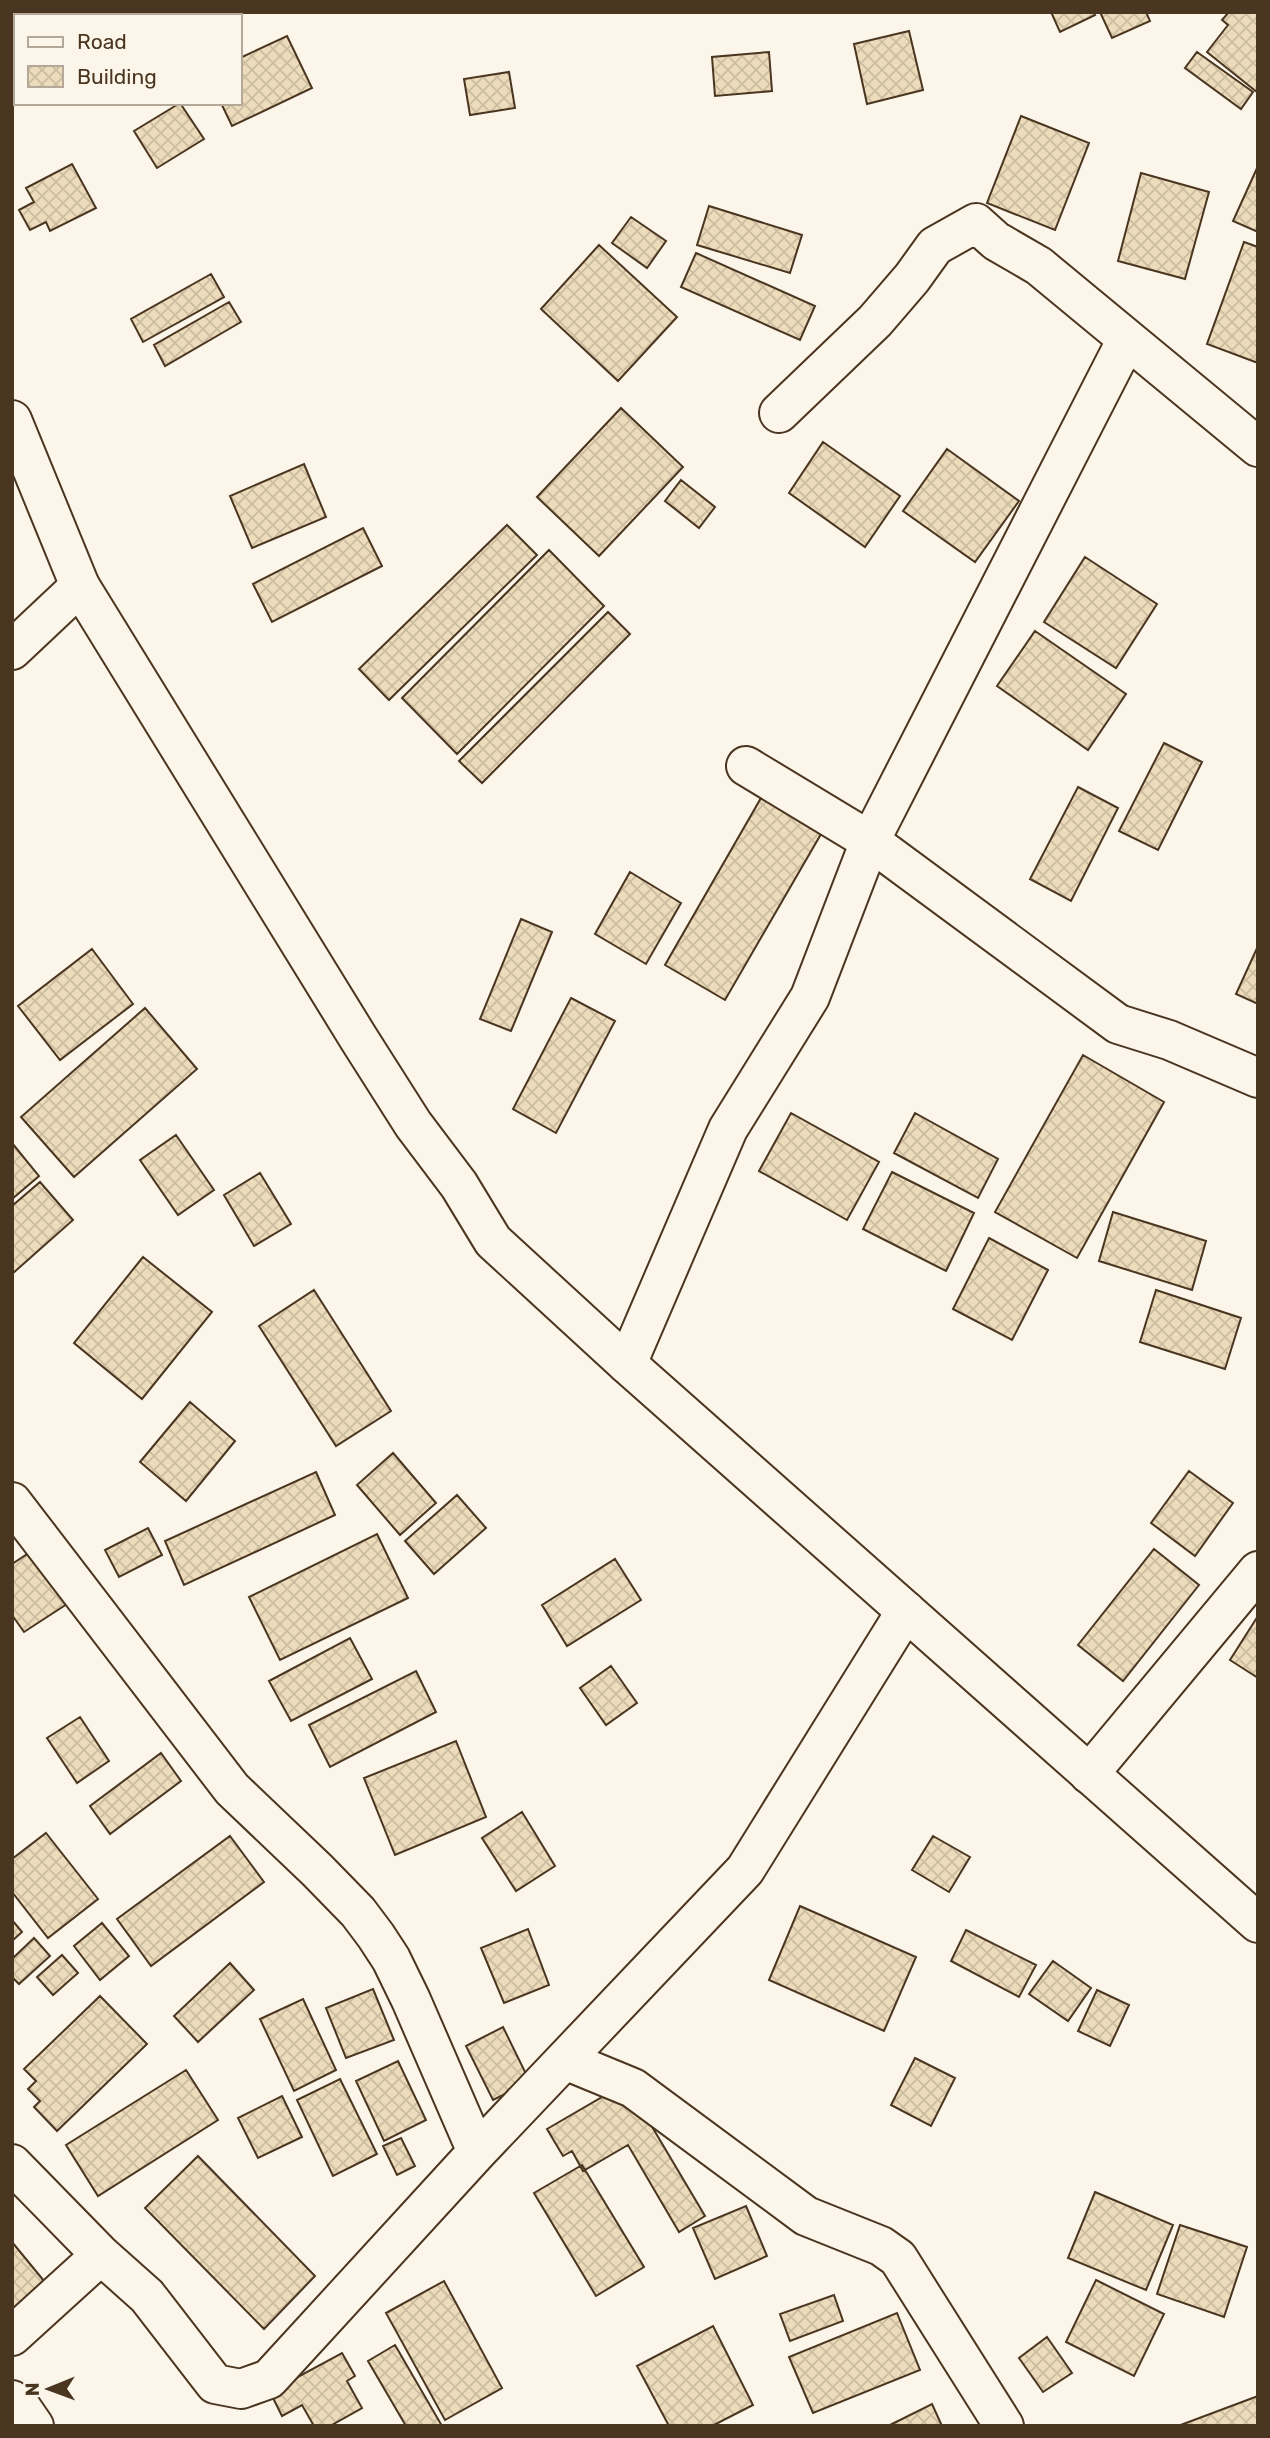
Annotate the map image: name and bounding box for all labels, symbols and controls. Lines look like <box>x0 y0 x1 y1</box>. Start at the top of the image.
legend <box>14 14 242 105</box>
text: Road <box>77 29 127 54</box>
text: Building <box>77 64 157 89</box>
north arrow <box>14 2354 84 2424</box>
text: N <box>21 2382 44 2396</box>

